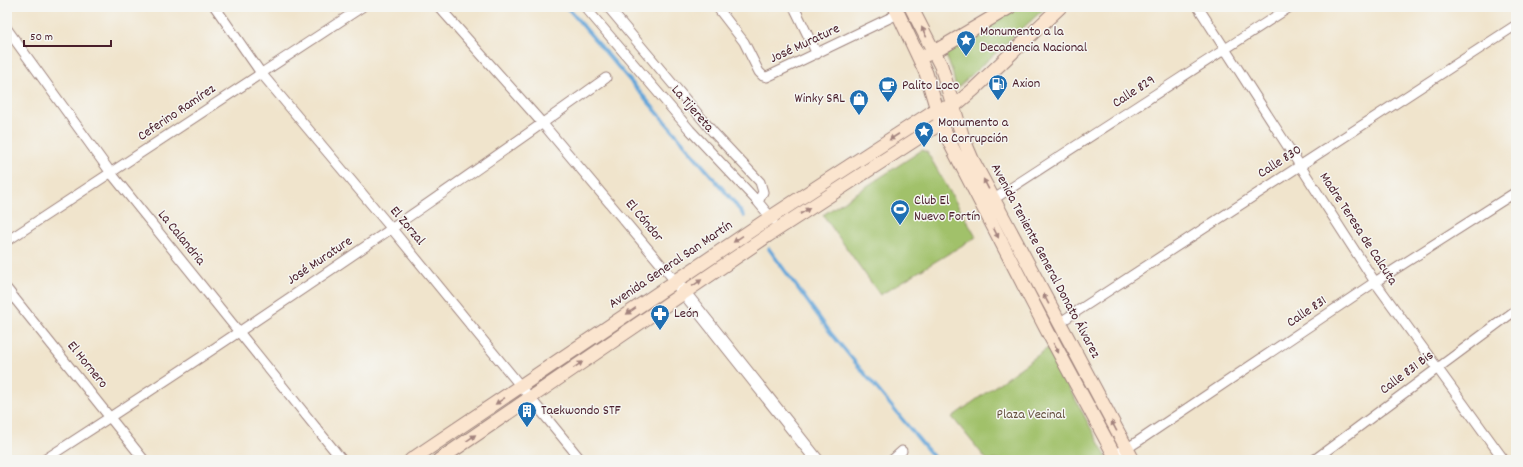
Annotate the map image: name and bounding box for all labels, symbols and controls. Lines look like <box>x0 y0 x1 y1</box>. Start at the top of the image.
street label: José Murature <box>767 19 843 69</box>
scale bar <box>24 22 111 48</box>
place label: Monumento a la Decadencia Nacional <box>980 22 1088 58</box>
one-way arrow <box>921 26 927 38</box>
text: 50 m <box>30 29 53 46</box>
place icon: Monumento a la Decadencia Nacional <box>955 29 977 57</box>
street label: Calle 829 <box>1109 71 1159 113</box>
fuel station icon: Axion <box>987 73 1009 101</box>
place label: Axion <box>1012 74 1040 94</box>
cafe icon: Palito Loco <box>877 75 899 103</box>
place label: Palito Loco <box>902 76 959 96</box>
street label: Ceferino Ramírez <box>134 79 220 146</box>
street label: La Tijereta <box>666 81 718 137</box>
shop icon: Winky SRL <box>848 88 870 116</box>
place label: Winky SRL <box>795 89 845 109</box>
place label: Monumento a la Corrupción <box>938 113 1009 149</box>
place icon: Monumento a la Corrupción <box>913 120 935 148</box>
one-way arrow <box>888 133 900 140</box>
street label: Calle 830 <box>1254 140 1306 184</box>
street label: Avenida Teniente General Donato Álvarez <box>985 160 1105 362</box>
street label: Madre Teresa de Calcuta <box>1314 169 1402 290</box>
one-way arrow <box>982 178 989 190</box>
place label: Club El Nuevo Fortín <box>914 191 980 227</box>
street label: El Cóndor <box>620 195 668 247</box>
sports icon: Club El Nuevo Fortín <box>889 198 911 226</box>
street label: El Zorzal <box>385 202 430 250</box>
street label: La Calandria <box>152 206 210 270</box>
one-way arrow <box>800 207 810 215</box>
street label: Avenida General San Martín <box>605 216 737 314</box>
one-way arrow <box>993 227 1000 238</box>
street label: José Murature <box>283 232 357 290</box>
one-way arrow <box>732 235 744 242</box>
one-way arrow <box>692 279 702 287</box>
street label: Calle 831 <box>1283 291 1331 333</box>
one-way arrow <box>1043 293 1050 305</box>
pharmacy icon: León <box>649 303 671 331</box>
place label: León <box>674 304 699 324</box>
one-way arrow <box>625 307 636 315</box>
street label: El Hornero <box>62 337 112 393</box>
one-way arrow <box>1053 342 1060 354</box>
street label: Calle 831 Bis <box>1376 346 1438 400</box>
one-way arrow <box>573 361 583 369</box>
one-way arrow <box>494 397 506 404</box>
building icon: Taekwondo STF <box>516 400 538 428</box>
place label: Taekwondo STF <box>541 401 622 421</box>
park label: Plaza Vecinal <box>997 405 1066 425</box>
one-way arrow <box>1110 420 1117 432</box>
one-way arrow <box>466 434 476 442</box>

